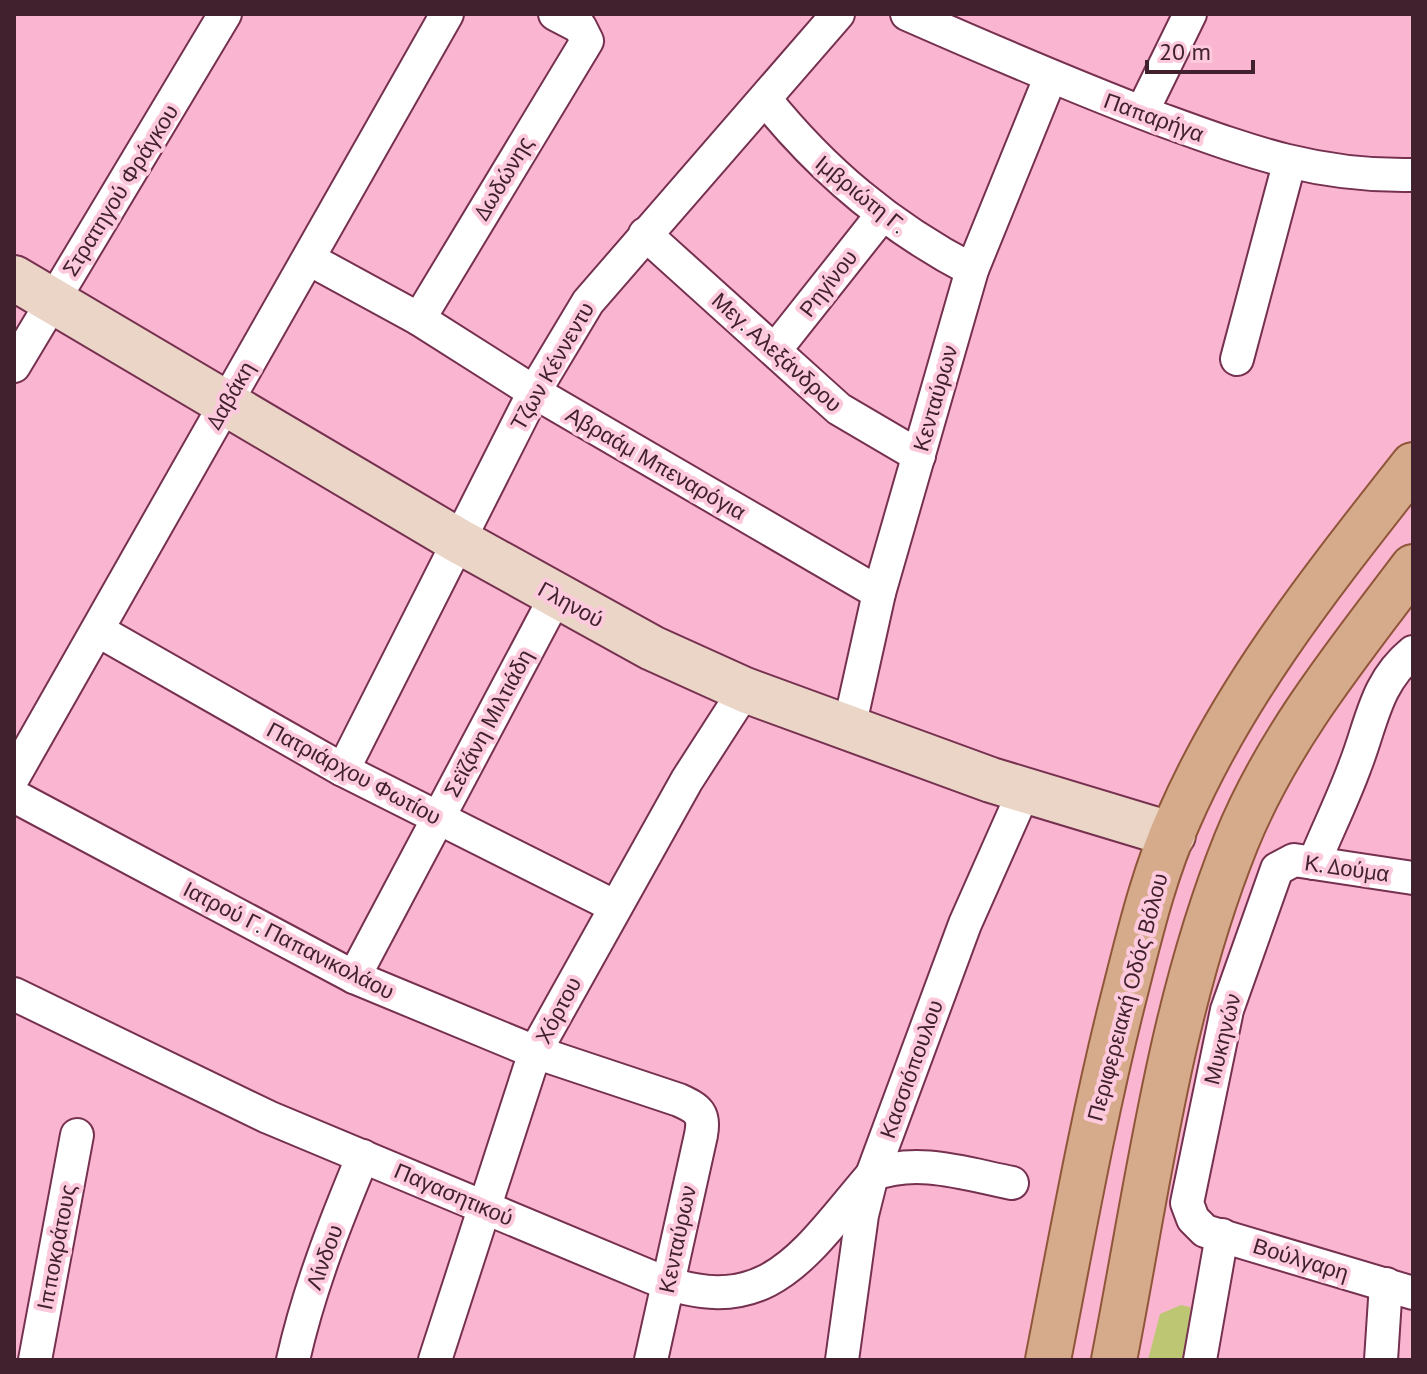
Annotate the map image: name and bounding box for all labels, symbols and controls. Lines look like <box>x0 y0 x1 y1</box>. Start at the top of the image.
scale bar <box>1147 24 1253 74</box>
text: 20 m <box>1159 36 1211 67</box>
street label: Παπαρήγα <box>1100 86 1208 148</box>
street label: Στρατηγού Φράγκου <box>56 99 184 281</box>
street label: Δωδώνης <box>467 131 539 225</box>
street label: Ιμβριώτη Γ. <box>810 149 912 239</box>
street label: Ρηγίνου <box>793 244 863 322</box>
street label: Μεγ. Αλεξάνδρου <box>706 286 848 418</box>
street label: Τζων Κέννεντυ <box>504 297 600 435</box>
street label: Κενταύρων <box>906 342 964 454</box>
street label: Δαβάκη <box>199 356 261 434</box>
street label: Αβραάμ Μπεναρόγια <box>561 400 751 526</box>
street label: Γληνού <box>533 575 609 633</box>
street label: Σεϊζάνη Μιλτιάδη <box>437 644 539 802</box>
street label: Πατριάρχου Φωτίου <box>262 715 446 831</box>
street label: Κ. Δούμα <box>1303 848 1391 888</box>
street label: Περιφερειακή Οδός Βόλου <box>1080 870 1174 1124</box>
street label: Ιατρού Γ. Παπανικολάου <box>179 875 399 1005</box>
street label: Χόρτου <box>529 972 587 1048</box>
street label: Μυκηνών <box>1197 991 1247 1087</box>
street label: Κασσιόπουλου <box>873 996 949 1142</box>
street label: Παγασητικού <box>390 1156 518 1232</box>
street label: Ιπποκράτους <box>30 1182 82 1312</box>
street label: Κενταύρων <box>652 1183 702 1295</box>
street label: Λίνδου <box>299 1221 349 1293</box>
street label: Βούλγαρη <box>1250 1231 1352 1287</box>

